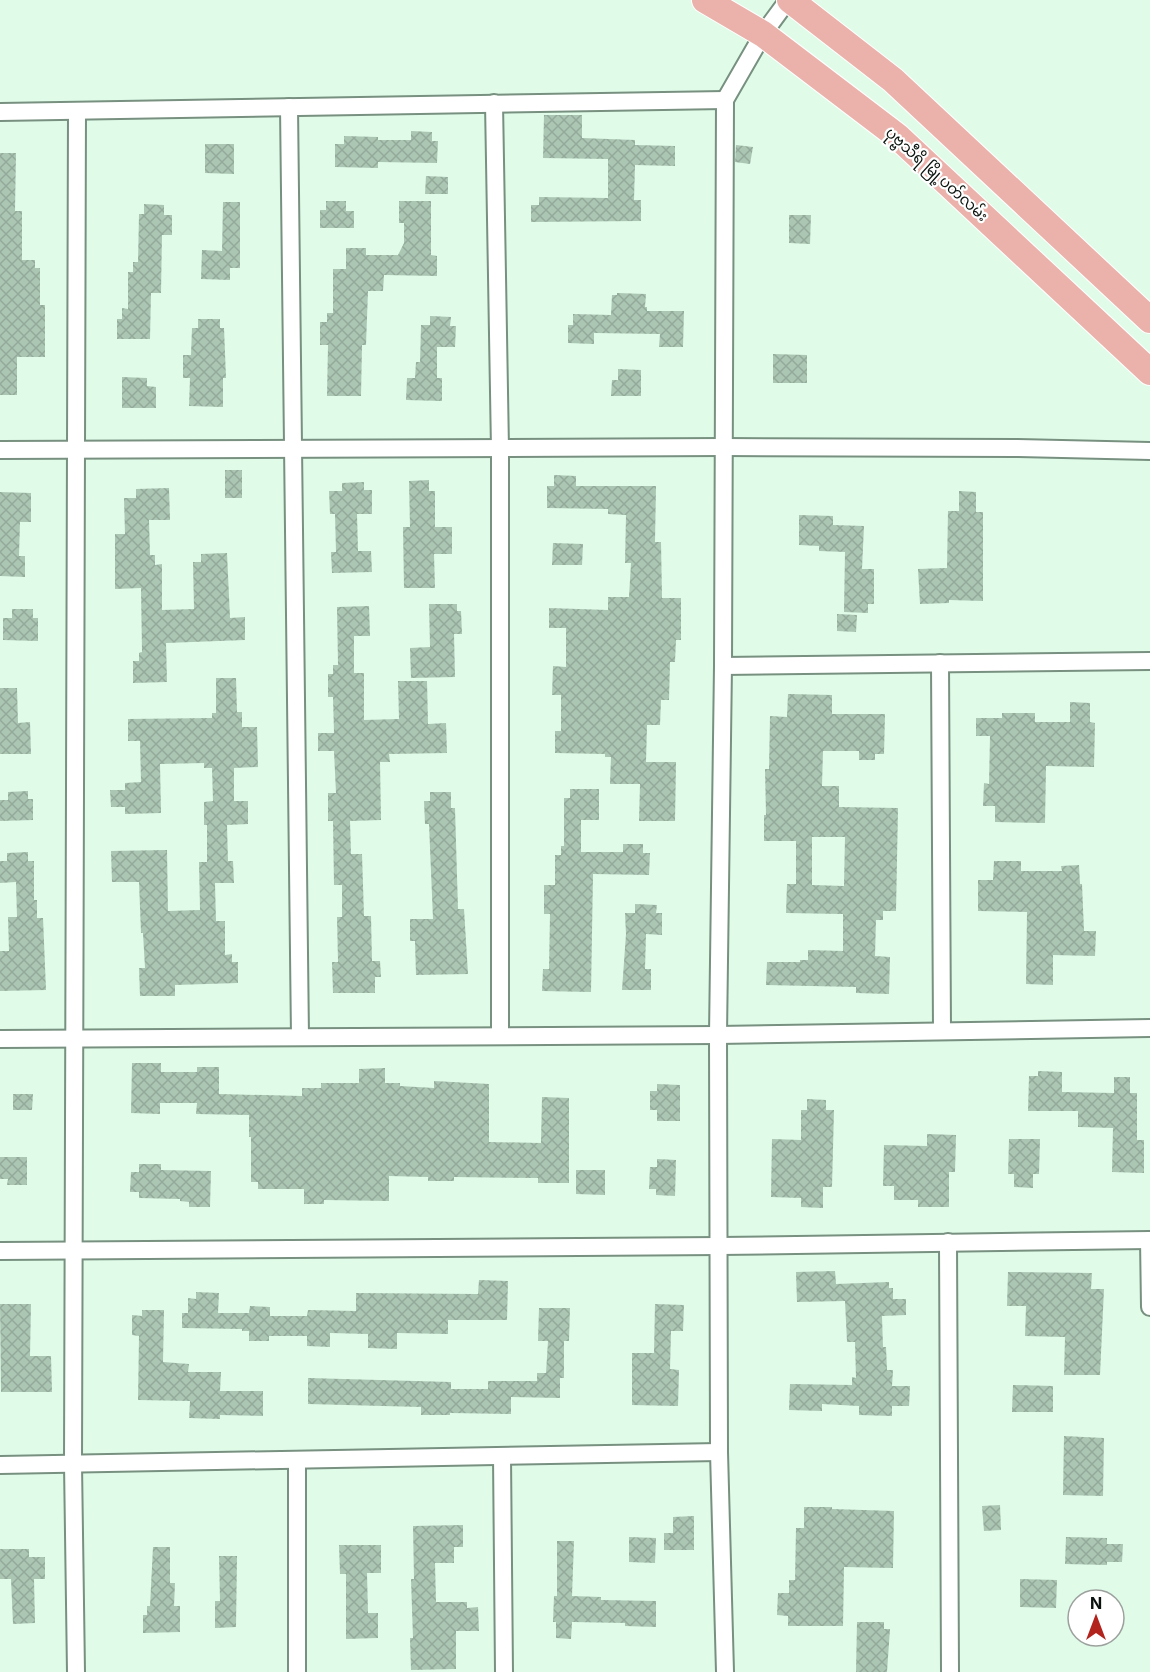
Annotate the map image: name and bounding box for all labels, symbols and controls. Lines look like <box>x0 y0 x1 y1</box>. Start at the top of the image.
street label: ပုဗ္ဗသီရိ မြို့ပတ်လမ်း <box>880 123 992 228</box>
north arrow <box>1066 1588 1126 1648</box>
text: N <box>1090 1593 1102 1613</box>

